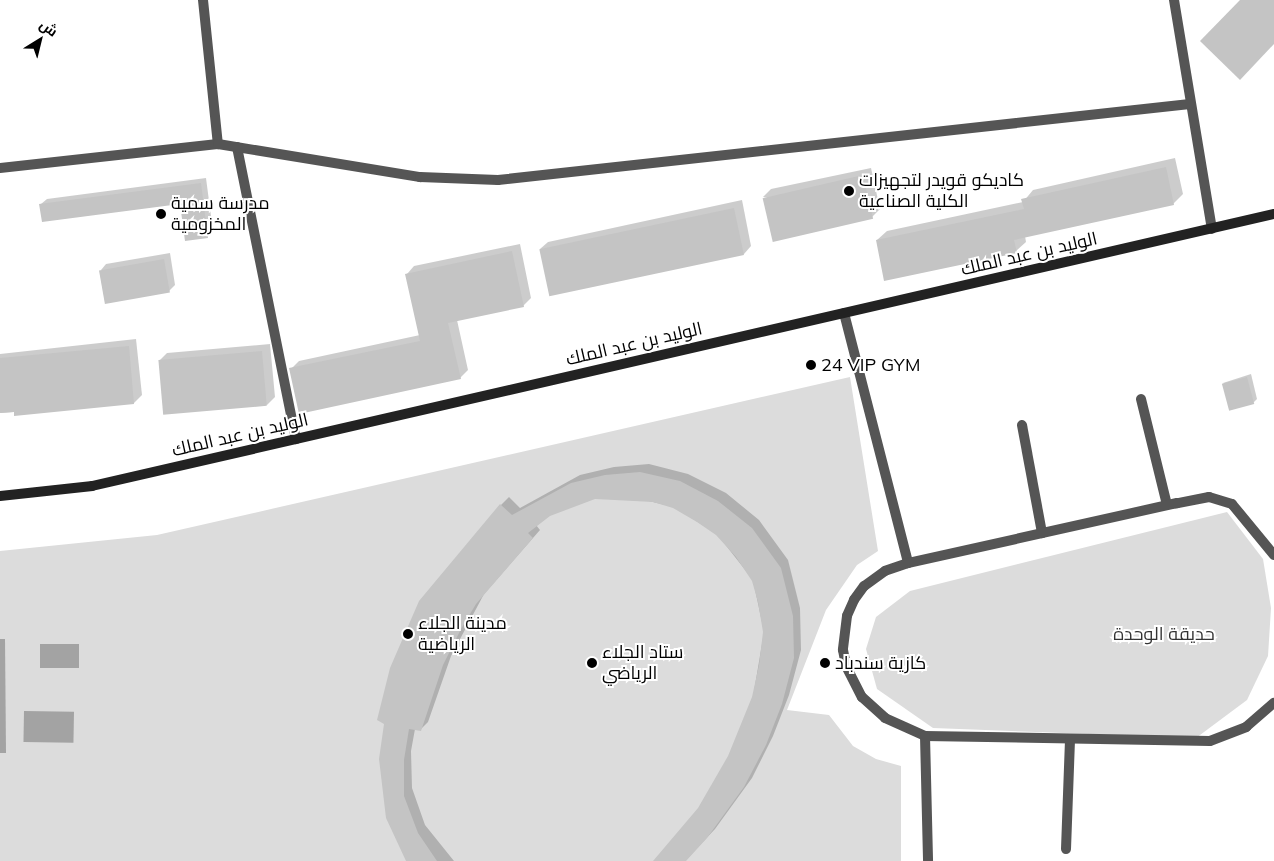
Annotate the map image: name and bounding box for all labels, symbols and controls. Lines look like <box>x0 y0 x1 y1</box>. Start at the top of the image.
north arrow <box>15 15 65 65</box>
text: ش <box>36 15 61 40</box>
place label: كاديكو قويدر لتجهيزات الكلية الصناعية <box>859 170 1024 212</box>
marker: كاديكو قويدر لتجهيزات الكلية الصناعية <box>843 185 855 197</box>
place label: مدرسة سمية المخزومية <box>171 193 270 235</box>
marker: مدرسة سمية المخزومية <box>155 208 167 220</box>
street label: الوليد بن عبد الملك <box>959 228 1099 280</box>
street label: الوليد بن عبد الملك <box>564 318 704 370</box>
place label: 24 VIP GYM <box>821 354 920 376</box>
marker: 24 VIP GYM <box>805 359 817 371</box>
street label: الوليد بن عبد الملك <box>170 409 310 461</box>
place label: مدينة الجلاء الرياضية <box>418 613 507 656</box>
park label: حديقة الوحدة <box>1113 623 1215 645</box>
marker: مدينة الجلاء الرياضية <box>402 628 414 640</box>
place label: ستاد الجلاء الرياضي <box>602 642 683 684</box>
place label: كازية سندباد <box>835 652 926 674</box>
marker: ستاد الجلاء الرياضي <box>586 657 598 669</box>
marker: كازية سندباد <box>819 657 831 669</box>

